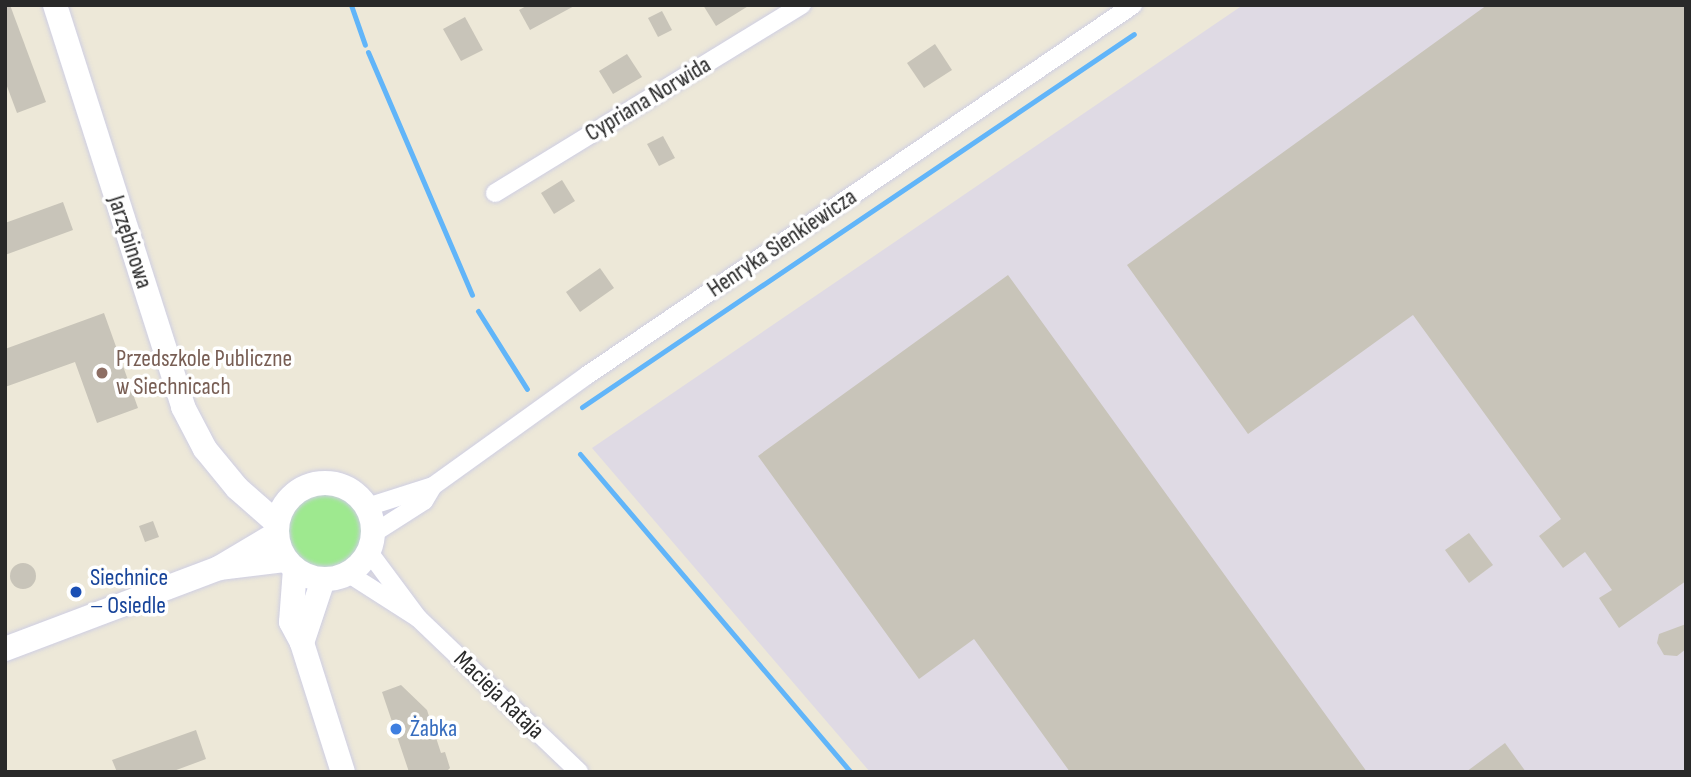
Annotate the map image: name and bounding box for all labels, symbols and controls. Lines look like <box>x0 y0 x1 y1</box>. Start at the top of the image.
street label: Cypriana Norwida <box>580 50 716 148</box>
street label: Henryka Sienkiewicza <box>702 182 862 304</box>
street label: Jarzębinowa <box>101 192 159 292</box>
place label: Przedszkole Publiczne w Siechnicach <box>116 345 292 401</box>
marker: Przedszkole Publiczne w Siechnicach <box>94 365 110 381</box>
place label: Siechnice – Osiedle <box>90 564 168 620</box>
marker: Siechnice – Osiedle <box>68 584 84 600</box>
street label: Macieja Rataja <box>448 645 550 745</box>
place label: Żabka <box>410 715 457 743</box>
marker: Żabka <box>388 721 404 737</box>

